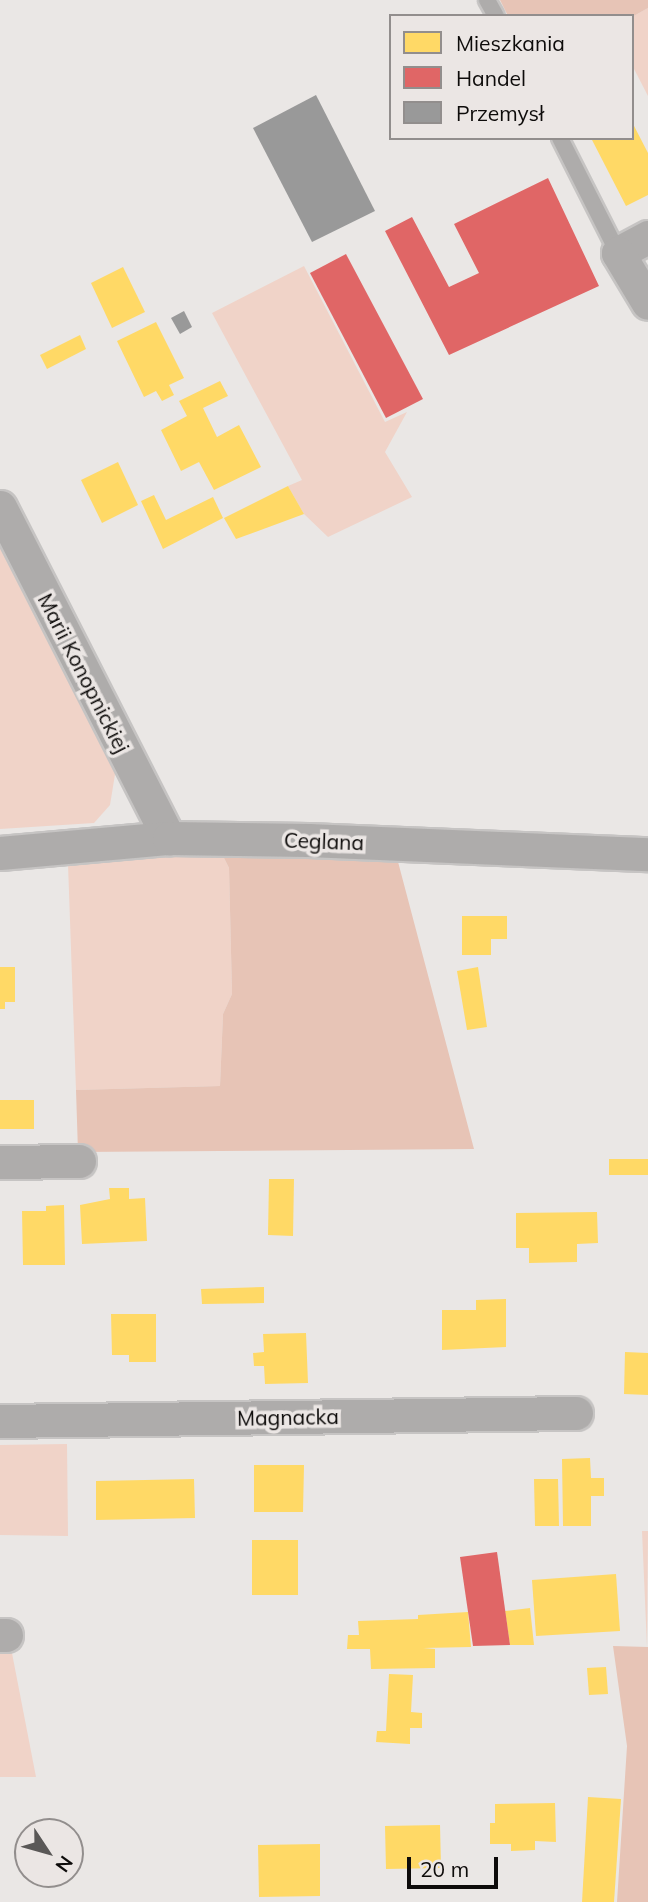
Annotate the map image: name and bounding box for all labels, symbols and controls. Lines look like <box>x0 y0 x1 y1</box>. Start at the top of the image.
legend <box>389 14 634 140</box>
text: Mieszkania <box>456 30 565 56</box>
text: Handel <box>456 65 526 91</box>
text: Przemysł <box>456 100 544 126</box>
street label: Marii Konopnickiej <box>33 589 135 757</box>
street label: Ceglana <box>283 827 365 855</box>
street label: Magnacka <box>237 1404 339 1430</box>
north arrow <box>14 1818 84 1888</box>
scale bar <box>410 1842 501 1886</box>
text: N <box>50 1851 78 1877</box>
text: 20 m <box>420 1856 469 1882</box>

